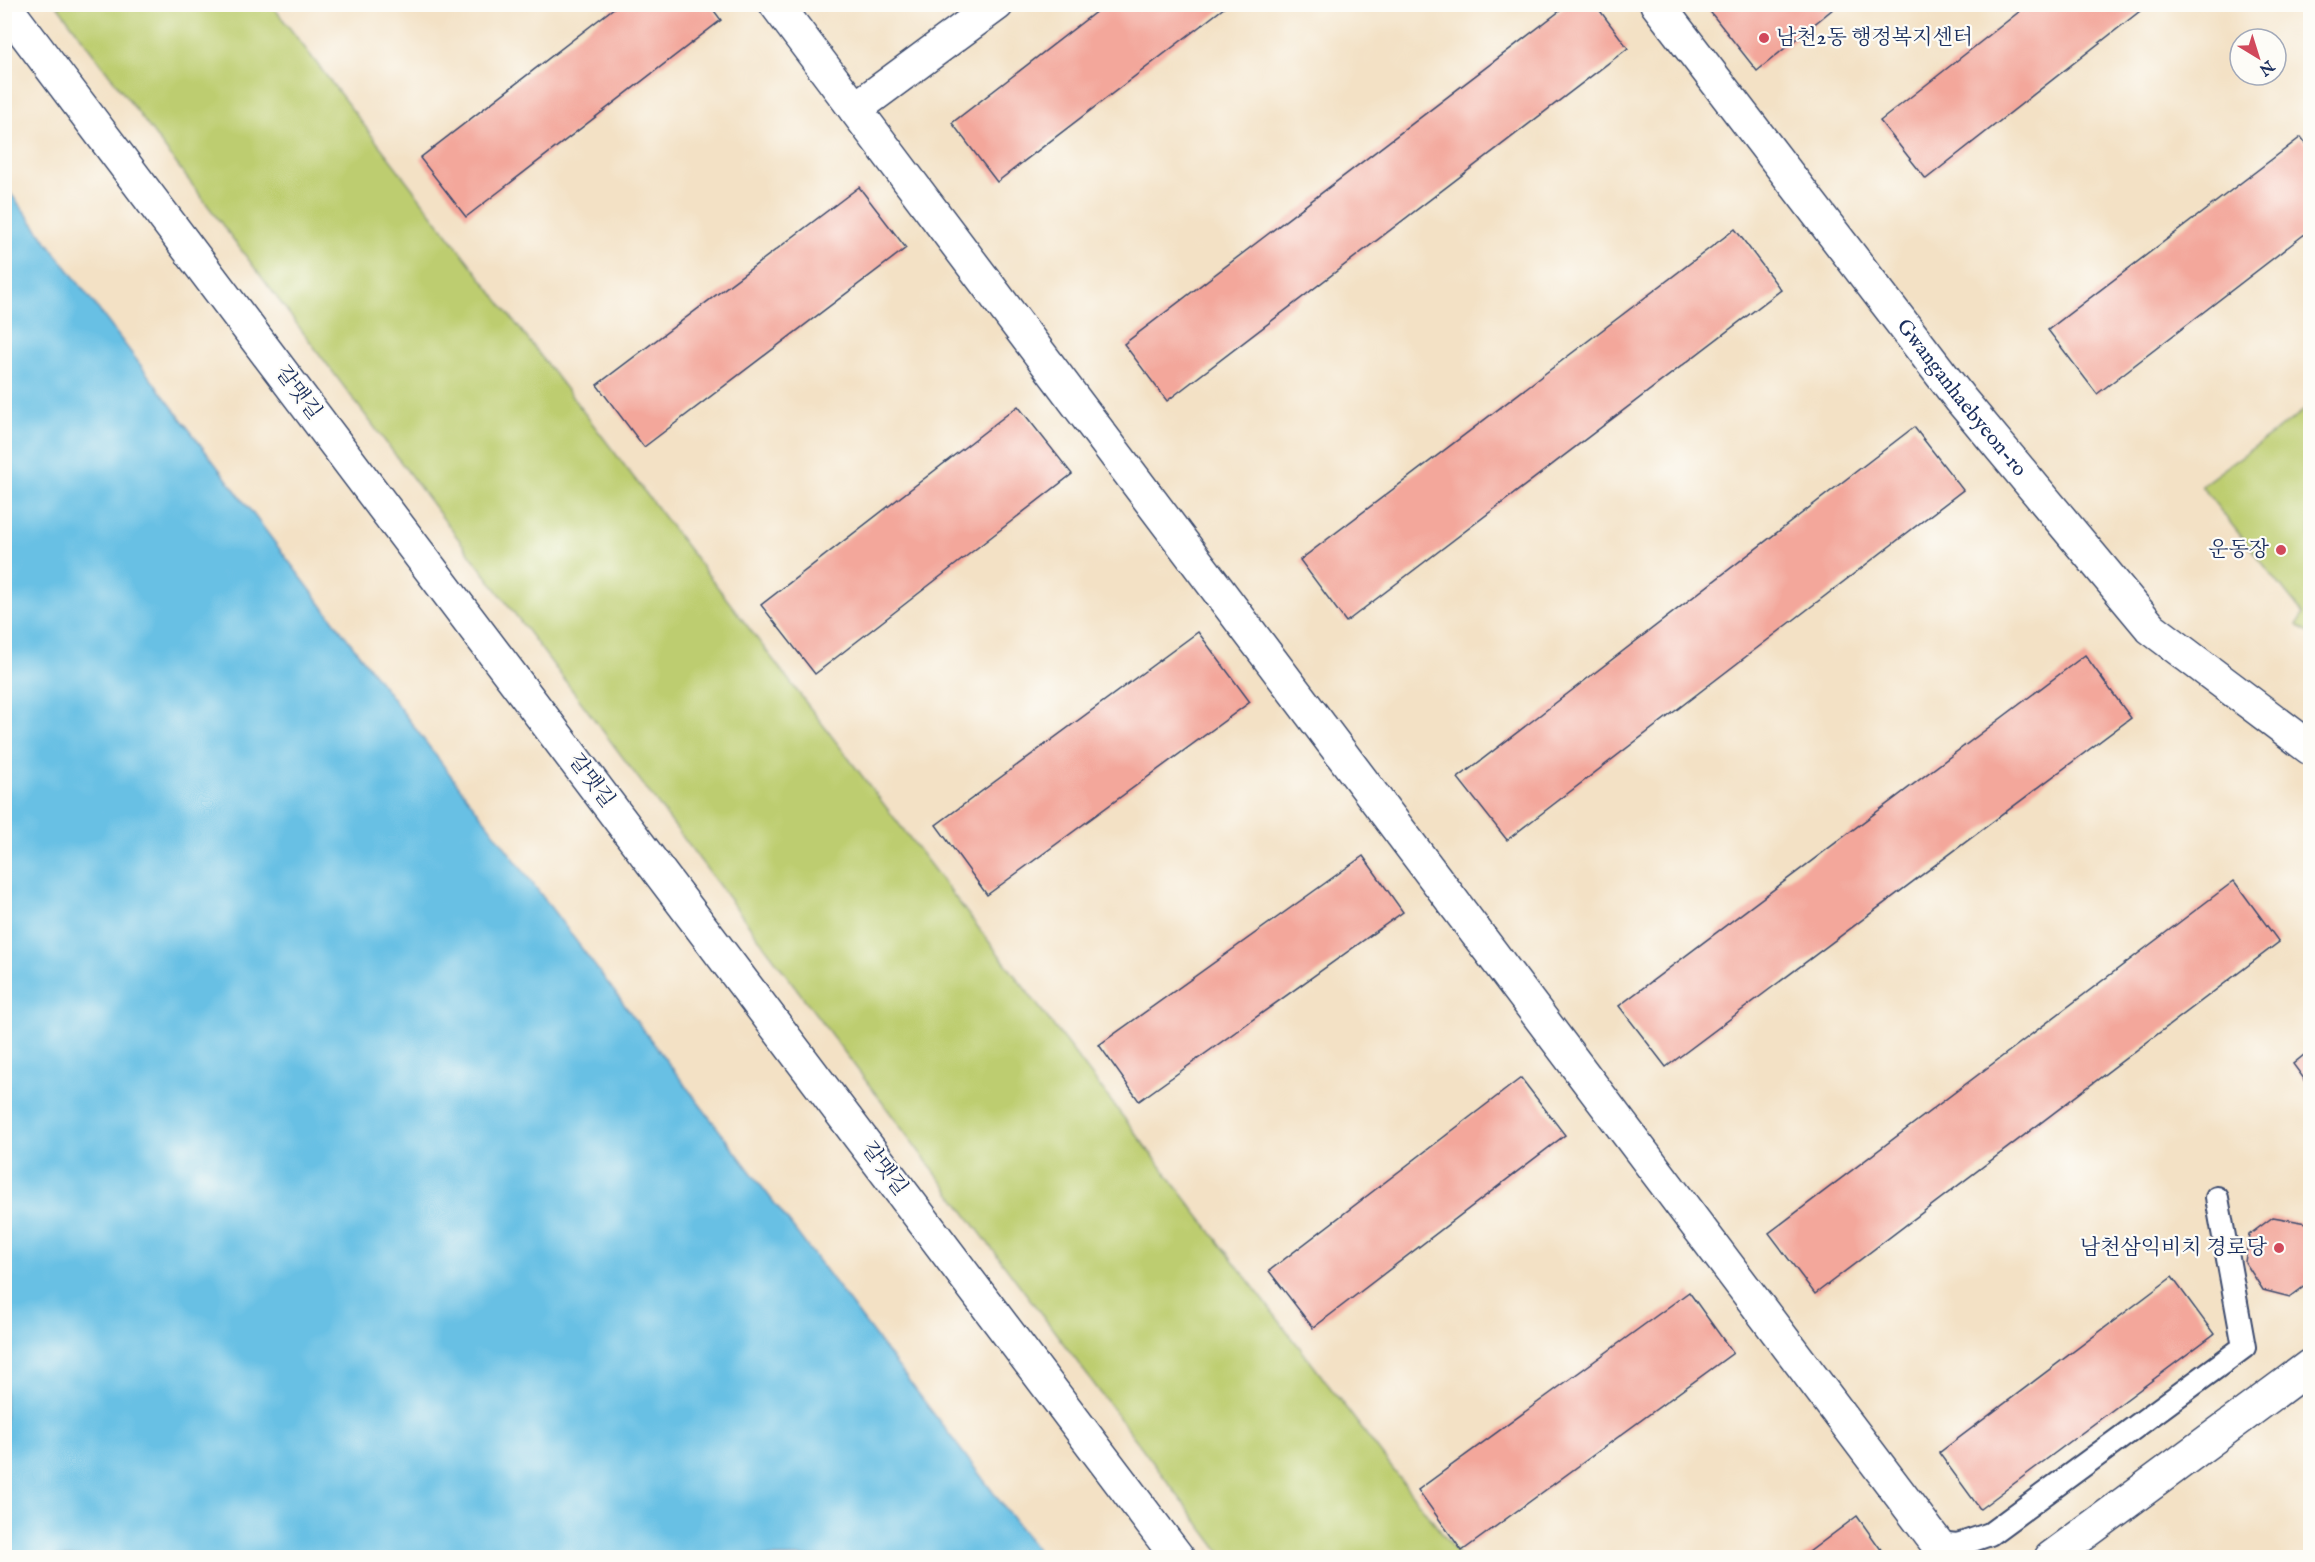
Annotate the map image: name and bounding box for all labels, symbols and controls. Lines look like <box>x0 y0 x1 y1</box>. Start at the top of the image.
place label: 남천2동 행정복지센터 <box>1776 25 1973 52</box>
north arrow <box>2228 27 2288 87</box>
marker: 남천2동 행정복지센터 <box>1757 31 1771 45</box>
text: N <box>2254 54 2278 79</box>
street label: Gwanganhaebyeon-ro <box>1890 314 2033 482</box>
street label: 갈맷길 <box>269 361 327 425</box>
place label: 운동장 <box>2208 537 2270 564</box>
marker: 운동장 <box>2274 543 2288 557</box>
street label: 갈맷길 <box>562 749 620 813</box>
street label: 갈맷길 <box>855 1137 913 1201</box>
place label: 남천삼익비치 경로당 <box>2080 1235 2268 1262</box>
marker: 남천삼익비치 경로당 <box>2272 1241 2286 1255</box>

